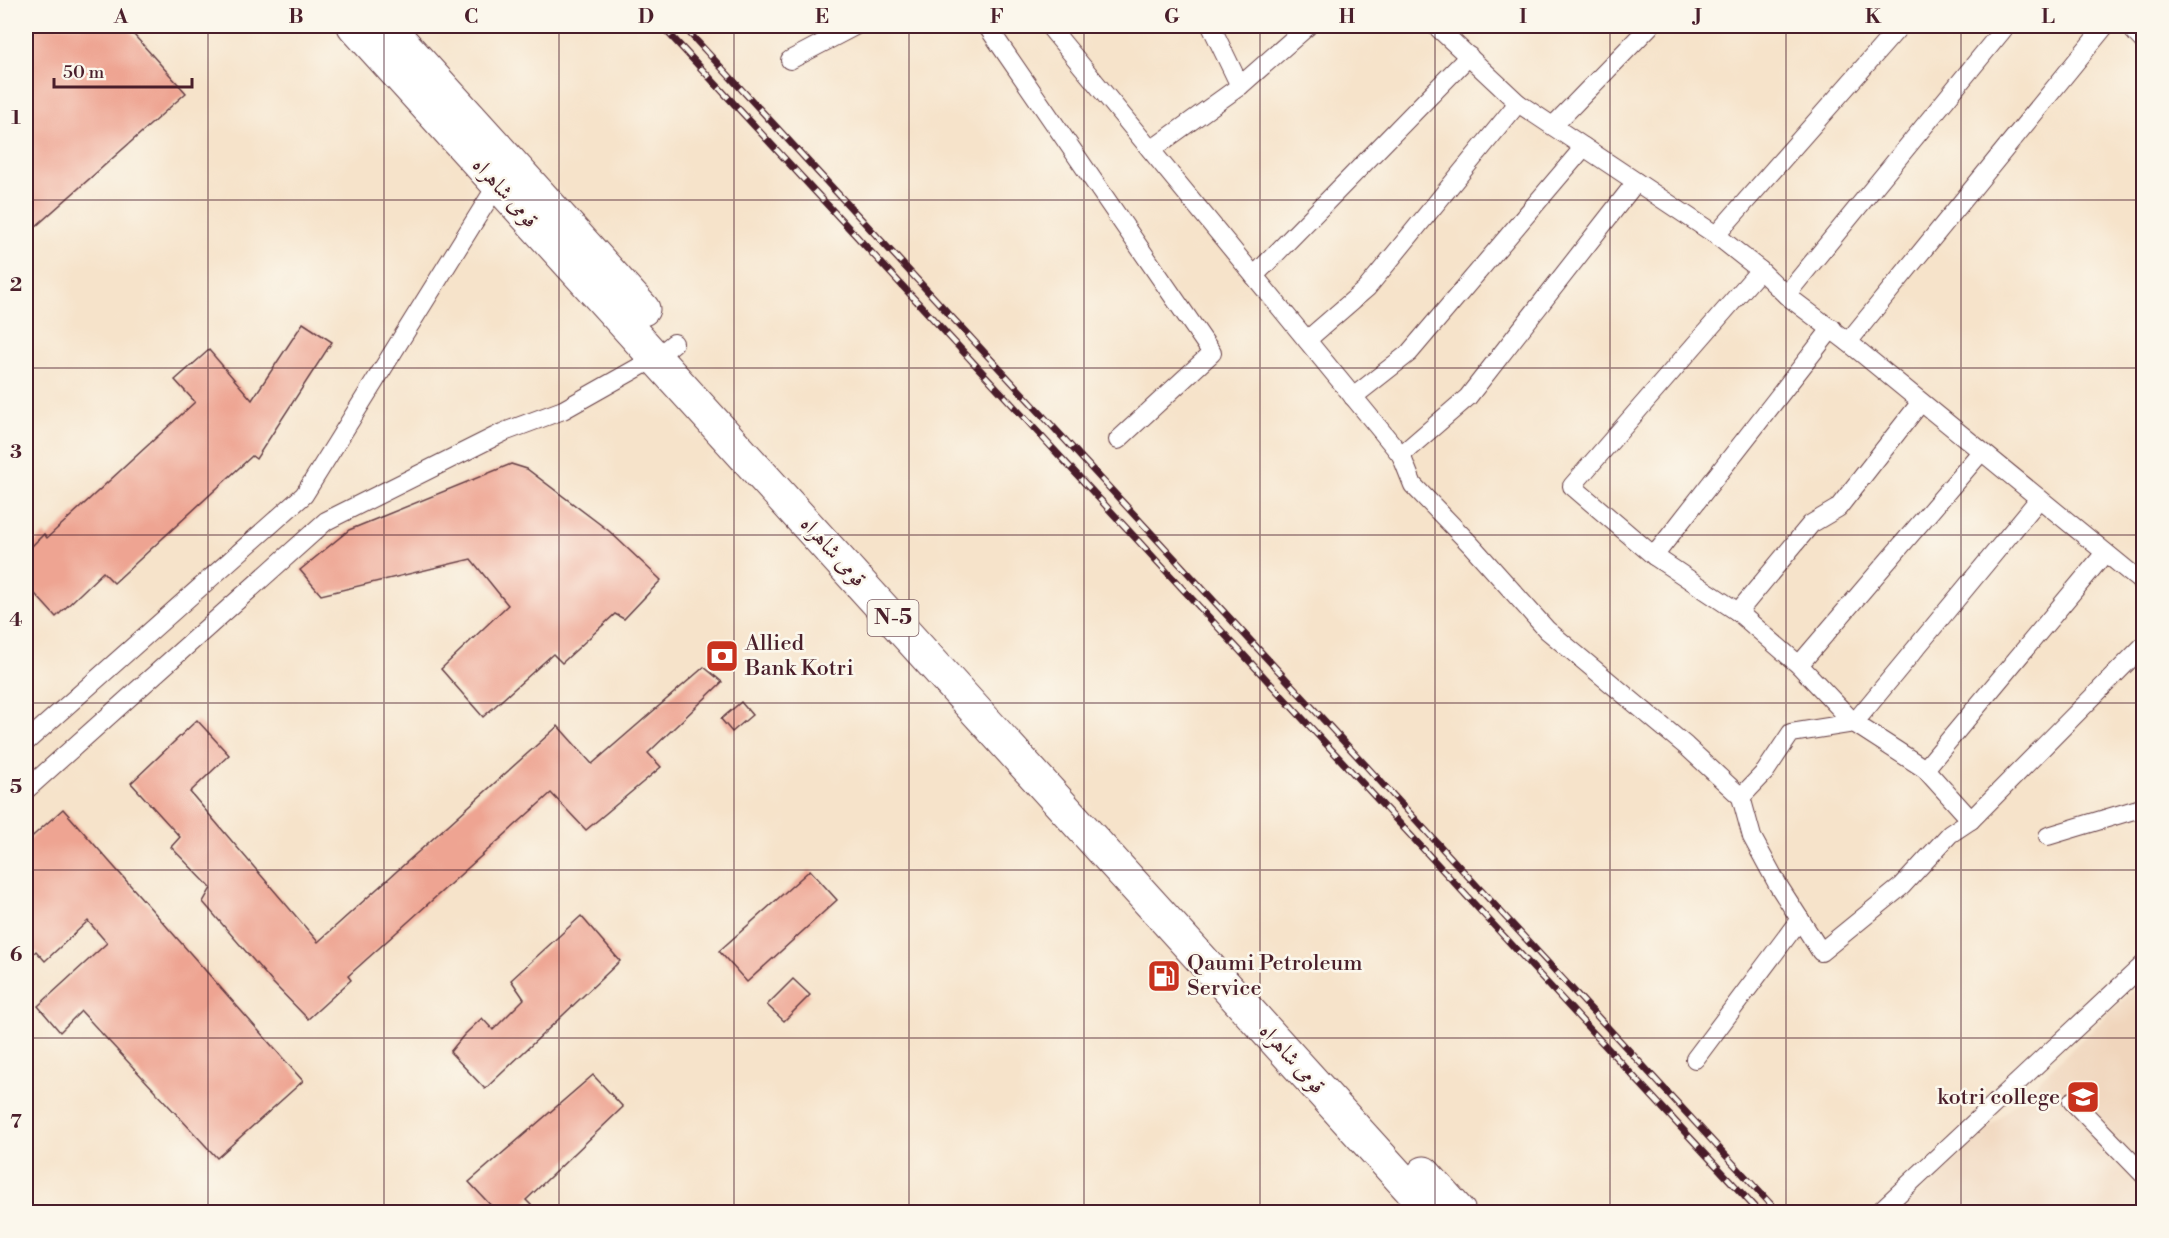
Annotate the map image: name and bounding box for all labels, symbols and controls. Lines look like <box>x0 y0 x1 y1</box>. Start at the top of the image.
text: A <box>113 5 129 30</box>
text: B <box>288 5 304 30</box>
text: C <box>464 5 478 30</box>
text: D <box>638 5 654 30</box>
text: E <box>815 5 829 30</box>
text: F <box>990 5 1004 30</box>
text: G <box>1164 5 1180 30</box>
text: H <box>1339 5 1356 30</box>
text: I <box>1519 5 1527 30</box>
text: J <box>1691 5 1702 30</box>
text: K <box>1865 5 1882 30</box>
text: L <box>2041 5 2055 30</box>
scale bar <box>54 51 192 89</box>
text: 50 m <box>63 61 105 84</box>
text: 1 <box>11 106 21 131</box>
street label: قومی شاہراہ <box>466 152 544 234</box>
text: 2 <box>10 273 22 298</box>
text: 3 <box>10 440 22 465</box>
street label: قومی شاہراہ <box>794 511 872 593</box>
road number: N-5 <box>868 600 918 636</box>
text: 4 <box>9 608 23 633</box>
place label: Allied Bank Kotri <box>744 630 854 682</box>
bank icon: Allied Bank Kotri <box>704 638 740 674</box>
text: 5 <box>10 775 22 800</box>
text: 6 <box>10 943 23 968</box>
place label: Qaumi Petroleum Service <box>1187 950 1363 1002</box>
fuel station icon: Qaumi Petroleum Service <box>1146 958 1182 994</box>
street label: قومی شاہراہ <box>1253 1018 1331 1100</box>
school or university icon: kotri college <box>2065 1079 2101 1115</box>
place label: kotri college <box>1937 1084 2060 1111</box>
text: 7 <box>10 1110 22 1135</box>

